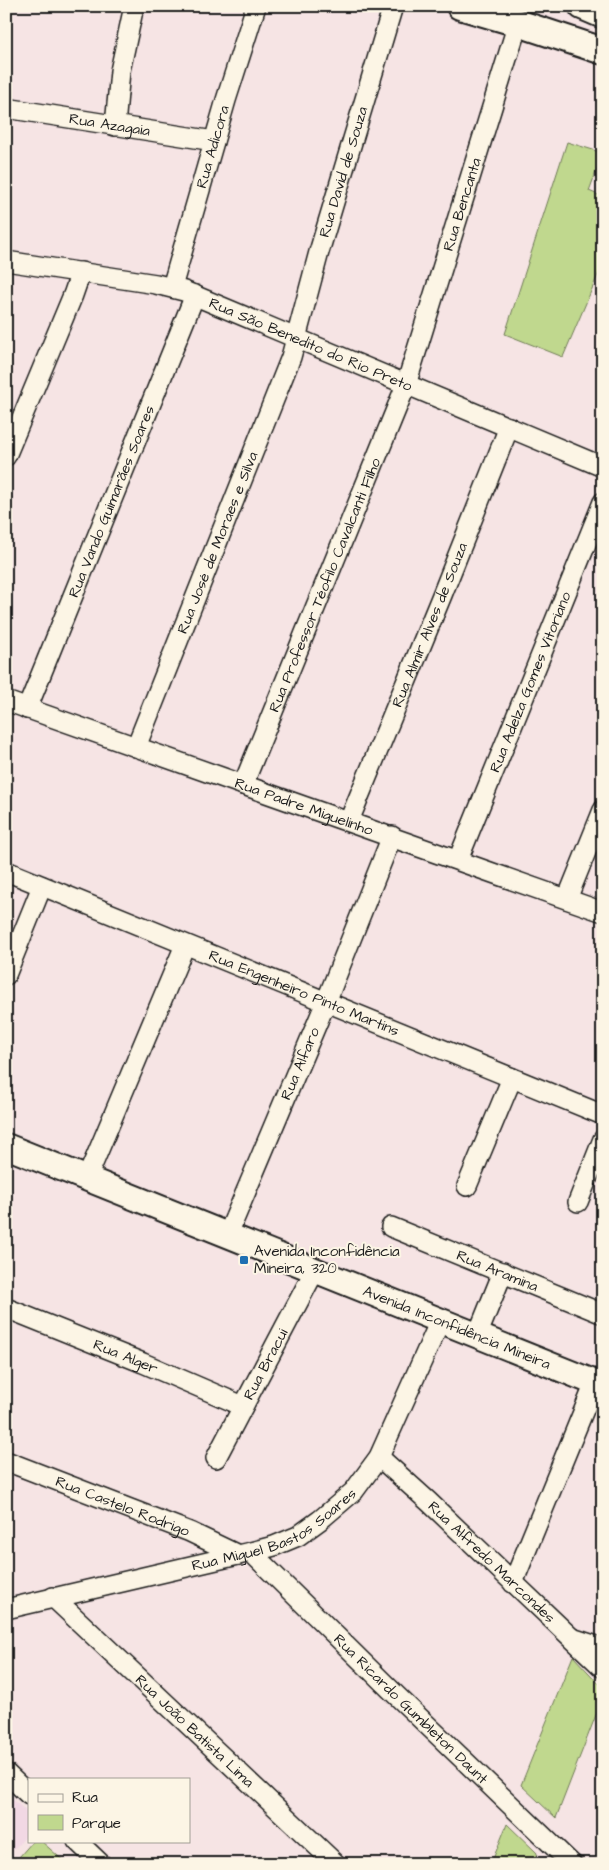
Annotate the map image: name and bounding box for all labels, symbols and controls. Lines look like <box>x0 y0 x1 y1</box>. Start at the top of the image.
street label: Rua Adicora <box>191 103 235 191</box>
street label: Rua David de Souza <box>314 104 373 240</box>
street label: Rua Azagaia <box>68 108 152 142</box>
street label: Rua Bencanta <box>438 155 487 254</box>
street label: Rua São Benedito do Rio Preto <box>206 293 416 397</box>
street label: Rua Vando Guimarães Soares <box>63 402 160 601</box>
street label: Rua José de Moraes e Silva <box>172 448 263 637</box>
street label: Rua Professor Téofilo Cavalcanti Filho <box>264 454 386 716</box>
street label: Rua Almir Alves de Souza <box>387 539 473 711</box>
street label: Rua Adelza Gomes Vitoriano <box>485 588 577 776</box>
street label: Rua Padre Miguelinho <box>232 773 376 841</box>
street label: Rua Engenheiro Pinto Martins <box>206 945 403 1042</box>
street label: Rua Alfaro <box>276 1024 325 1103</box>
place label: Avenida Inconfidência Mineira, 320 <box>254 1241 400 1279</box>
street label: Rua Aramina <box>453 1245 542 1297</box>
marker: Avenida Inconfidência Mineira, 320 <box>238 1254 250 1266</box>
street label: Avenida Inconfidência Mineira <box>360 1281 554 1375</box>
street label: Rua Bracui <box>238 1324 294 1404</box>
street label: Rua Alger <box>90 1334 161 1379</box>
street label: Rua Castelo Rodrigo <box>52 1471 193 1542</box>
street label: Rua Miguel Bastos Soares <box>190 1483 361 1576</box>
street label: Rua Alfredo Marcondes <box>423 1496 560 1628</box>
street label: Rua Ricardo Gumbleton Daunt <box>329 1629 493 1789</box>
street label: Rua João Batista Lima <box>130 1670 259 1793</box>
legend <box>28 1778 190 1842</box>
text: Rua <box>72 1787 98 1808</box>
text: Parque <box>72 1813 121 1834</box>

